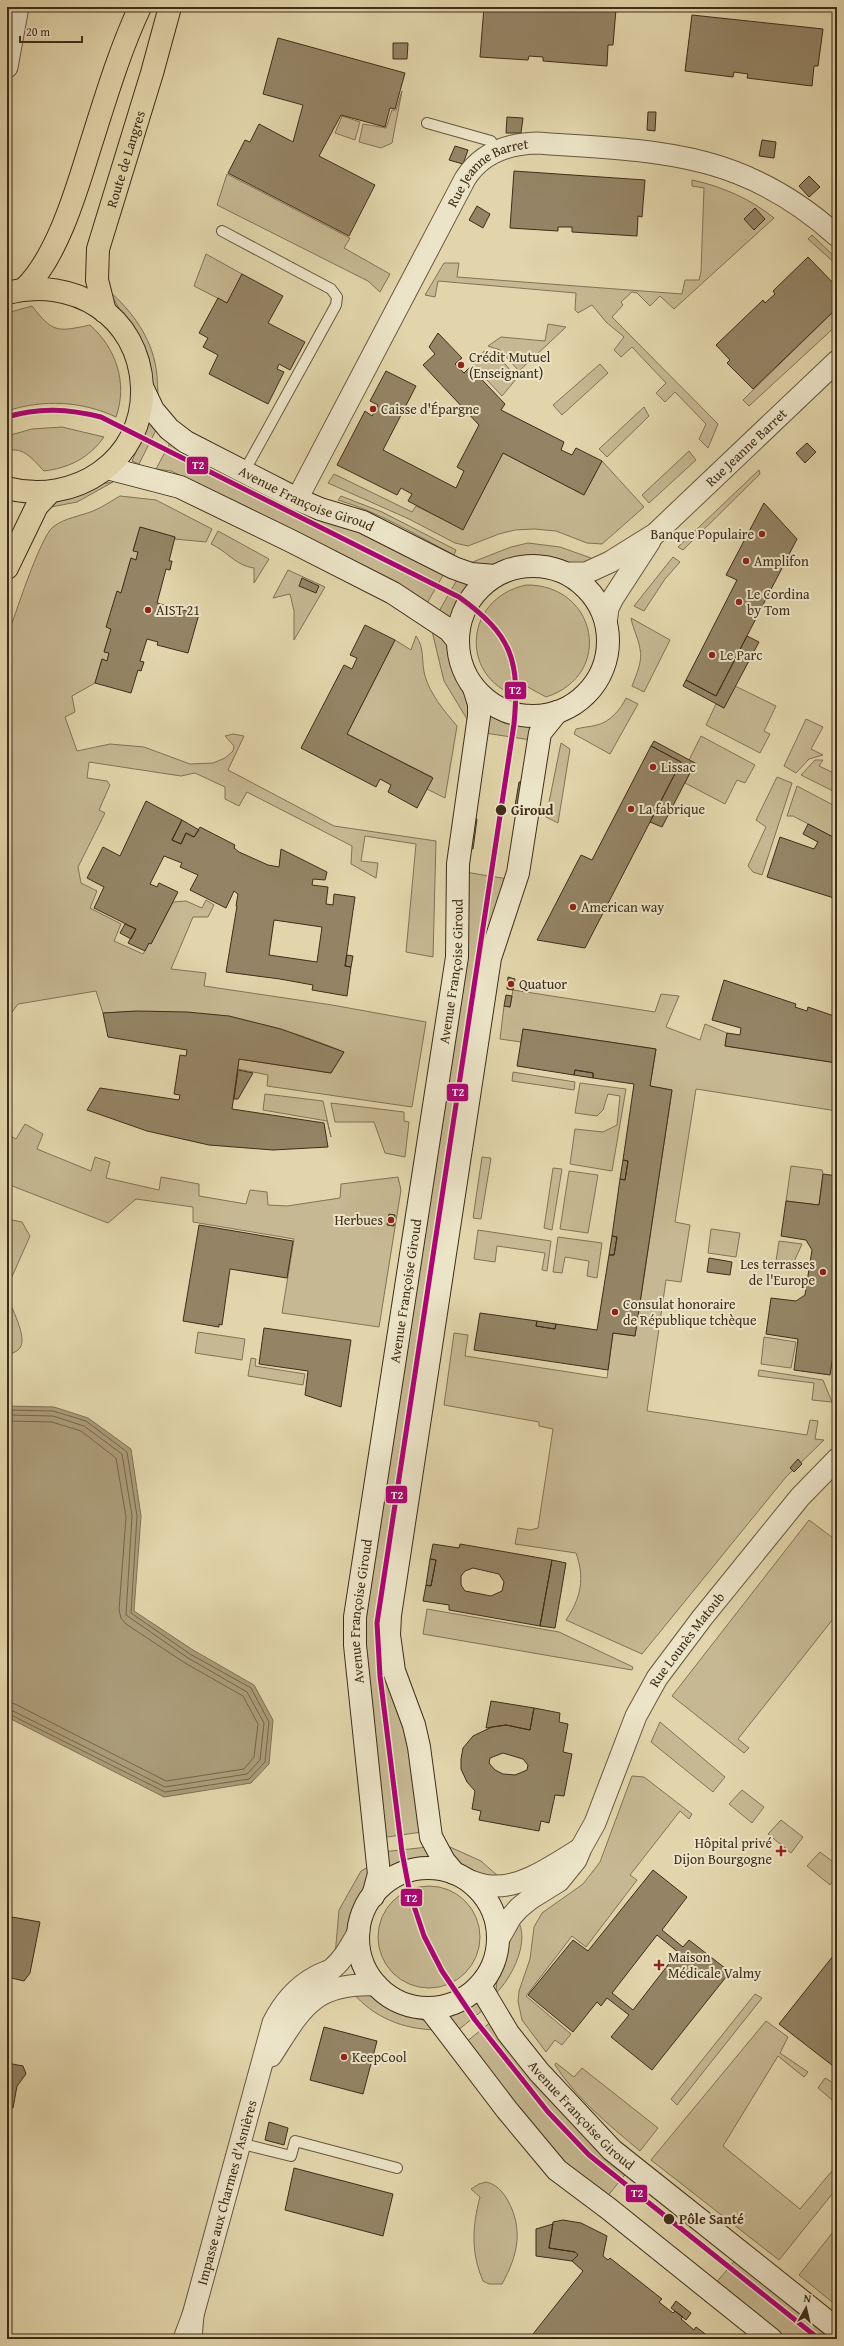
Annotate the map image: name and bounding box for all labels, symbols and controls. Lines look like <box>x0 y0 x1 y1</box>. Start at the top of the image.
scale bar <box>20 18 82 44</box>
text: 20 m <box>26 23 50 40</box>
street label: Route de Langres <box>101 108 150 210</box>
street label: Rue Jeanne Barret <box>442 133 529 210</box>
place label: Crédit Mutuel (Enseignant) <box>469 347 551 383</box>
marker: Crédit Mutuel (Enseignant) <box>456 360 466 370</box>
place label: Caisse d'Épargne <box>381 399 480 419</box>
marker: Caisse d'Épargne <box>368 404 378 414</box>
street label: Rue Jeanne Barret <box>701 404 791 491</box>
line badge: T2 <box>186 456 209 475</box>
text: T2 <box>192 457 204 473</box>
street label: Avenue Françoise Giroud <box>235 461 378 536</box>
place label: Banque Populaire <box>651 524 754 544</box>
marker: Banque Populaire <box>757 529 767 539</box>
place label: Amplifon <box>754 551 809 571</box>
marker: Amplifon <box>741 556 751 566</box>
place label: Le Cordina by Tom <box>747 584 810 620</box>
marker: Le Cordina by Tom <box>734 597 744 607</box>
place label: AIST 21 <box>156 600 200 620</box>
marker: AIST 21 <box>143 605 153 615</box>
place label: Le Parc <box>720 645 762 665</box>
marker: Le Parc <box>707 650 717 660</box>
line badge: T2 <box>504 681 527 700</box>
text: T2 <box>509 682 521 698</box>
place label: Lissac <box>661 757 696 777</box>
marker: Lissac <box>648 762 658 772</box>
place label: La fabrique <box>639 799 706 819</box>
place label: Giroud <box>511 800 554 820</box>
marker: Giroud <box>494 803 508 817</box>
marker: La fabrique <box>626 804 636 814</box>
place label: American way <box>581 897 664 917</box>
street label: Avenue Françoise Giroud <box>434 898 468 1045</box>
marker: American way <box>568 902 578 912</box>
place label: Quatuor <box>519 974 567 994</box>
marker: Quatuor <box>506 979 516 989</box>
line badge: T2 <box>446 1083 469 1102</box>
text: T2 <box>452 1084 464 1100</box>
place label: Herbues <box>334 1210 383 1230</box>
marker: Herbues <box>386 1215 396 1225</box>
street label: Avenue Françoise Giroud <box>384 1217 426 1364</box>
place label: Les terrasses de l'Europe <box>740 1254 815 1290</box>
marker: Les terrasses de l'Europe <box>818 1267 828 1277</box>
place label: Consulat honoraire de République tchèque <box>623 1294 757 1330</box>
marker: Consulat honoraire de République tchèque <box>610 1307 620 1317</box>
line badge: T2 <box>385 1485 408 1504</box>
text: T2 <box>391 1487 403 1503</box>
street label: Avenue Françoise Giroud <box>345 1537 377 1685</box>
street label: Rue Lounès Matoub <box>644 1588 729 1691</box>
place label: Hôpital privé Dijon Bourgogne <box>674 1833 772 1869</box>
marker: Hôpital privé Dijon Bourgogne <box>775 1845 787 1857</box>
line badge: T2 <box>400 1888 423 1907</box>
text: T2 <box>405 1890 417 1906</box>
place label: Maison Médicale Valmy <box>668 1947 761 1983</box>
marker: Maison Médicale Valmy <box>653 1959 665 1971</box>
place label: KeepCool <box>352 2047 407 2067</box>
marker: KeepCool <box>339 2052 349 2062</box>
street label: Avenue Françoise Giroud <box>523 2056 639 2175</box>
street label: Impasse aux Charmes d'Asnières <box>192 2098 261 2287</box>
line badge: T2 <box>625 2184 648 2203</box>
text: T2 <box>631 2185 643 2201</box>
place label: Pôle Santé <box>679 2209 744 2229</box>
marker: Pôle Santé <box>662 2212 676 2226</box>
north arrow <box>786 2288 826 2328</box>
text: N <box>803 2290 813 2307</box>

